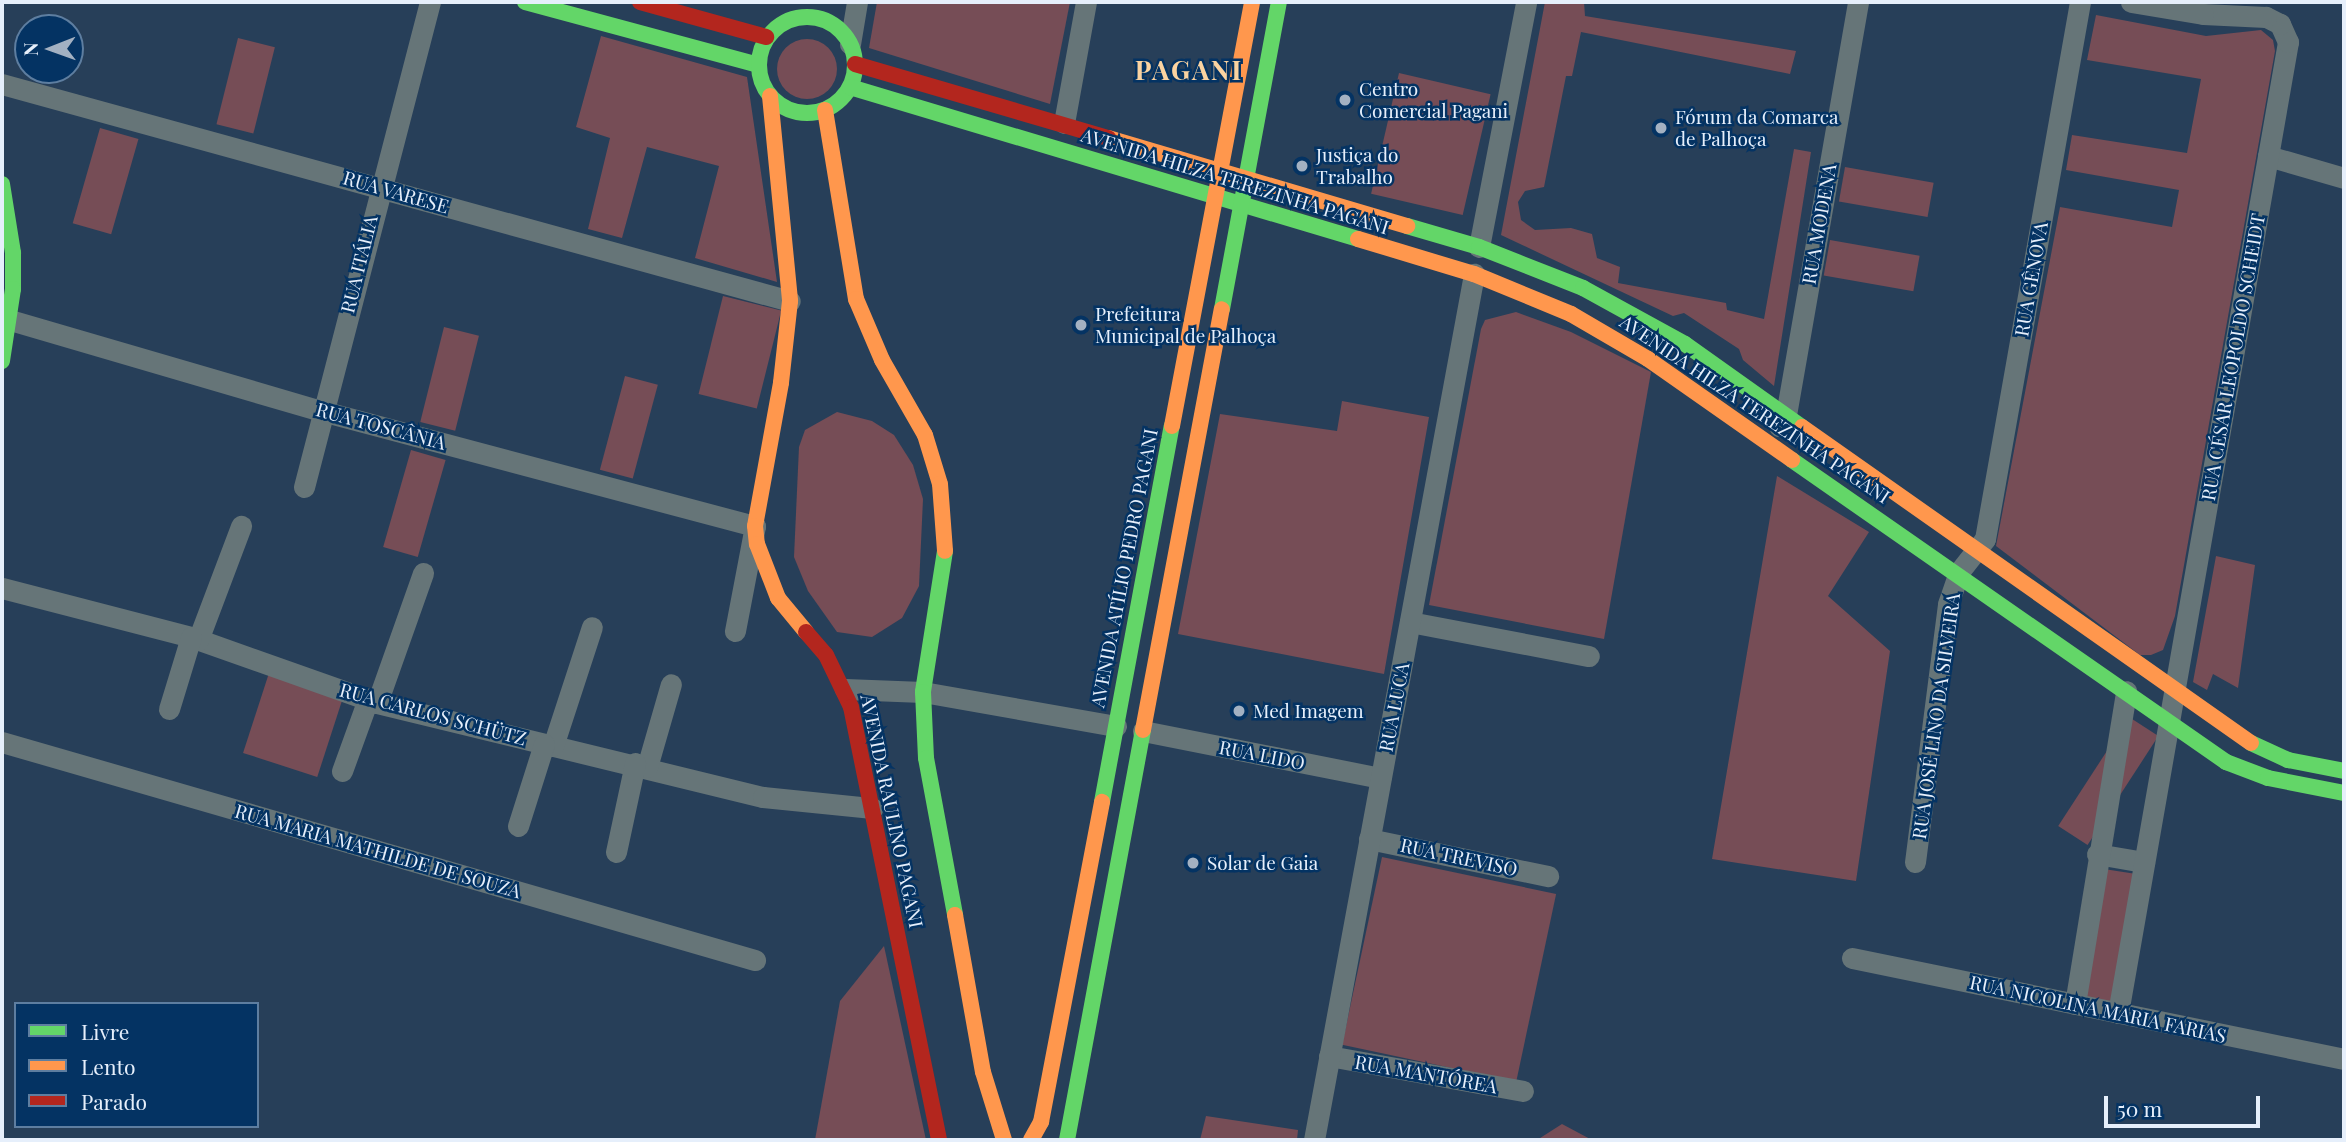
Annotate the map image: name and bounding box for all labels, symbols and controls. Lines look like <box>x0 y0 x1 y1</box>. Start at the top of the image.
north arrow <box>14 14 84 84</box>
text: N <box>17 42 43 56</box>
district label: PAGANI <box>1135 54 1243 86</box>
place label: Centro Comercial Pagani <box>1359 78 1508 122</box>
marker: Centro Comercial Pagani <box>1337 92 1353 108</box>
place label: Fórum da Comarca de Palhoça <box>1675 106 1839 150</box>
marker: Fórum da Comarca de Palhoça <box>1653 120 1669 136</box>
street label: AVENIDA HILZA TEREZINHA PAGANI <box>1078 123 1392 239</box>
place label: Justiça do Trabalho <box>1316 144 1399 188</box>
marker: Justiça do Trabalho <box>1294 158 1310 174</box>
street label: RUA MODENA <box>1797 162 1841 286</box>
street label: RUA VARESE <box>340 166 452 218</box>
street label: RUA CÉSAR LEOPOLDO SCHEIDT <box>2196 212 2270 502</box>
street label: RUA ITÁLIA <box>336 213 382 315</box>
street label: RUA GÊNOVA <box>2010 220 2052 338</box>
place label: Prefeitura Municipal de Palhoça <box>1095 303 1276 347</box>
street label: AVENIDA HILZA TEREZINHA PAGANI <box>1616 310 1894 508</box>
marker: Prefeitura Municipal de Palhoça <box>1073 317 1089 333</box>
street label: RUA TOSCÂNIA <box>313 398 449 454</box>
street label: AVENIDA ATÍLIO PEDRO PAGANI <box>1086 426 1162 710</box>
street label: RUA JOSÉ LINO DA SILVEIRA <box>1907 591 1965 841</box>
street label: RUA LUCA <box>1374 660 1414 754</box>
street label: RUA CARLOS SCHÜTZ <box>337 678 529 750</box>
street label: AVENIDA RAULINO PAGANI <box>856 692 928 930</box>
place label: Med Imagem <box>1253 700 1364 722</box>
marker: Med Imagem <box>1231 703 1247 719</box>
street label: RUA LIDO <box>1217 736 1307 774</box>
street label: RUA MARIA MATHILDE DE SOUZA <box>232 799 524 903</box>
street label: RUA TREVISO <box>1398 833 1520 881</box>
place label: Solar de Gaia <box>1207 852 1319 874</box>
marker: Solar de Gaia <box>1185 855 1201 871</box>
street label: RUA NICOLINA MARIA FARIAS <box>1968 971 2228 1047</box>
legend <box>14 1002 259 1128</box>
text: Livre <box>81 1017 129 1045</box>
street label: RUA MANTÓREA <box>1353 1050 1499 1098</box>
text: Lento <box>81 1052 135 1080</box>
scale bar <box>2108 1082 2264 1126</box>
text: Parado <box>81 1087 147 1115</box>
text: 50 m <box>2117 1094 2162 1122</box>

